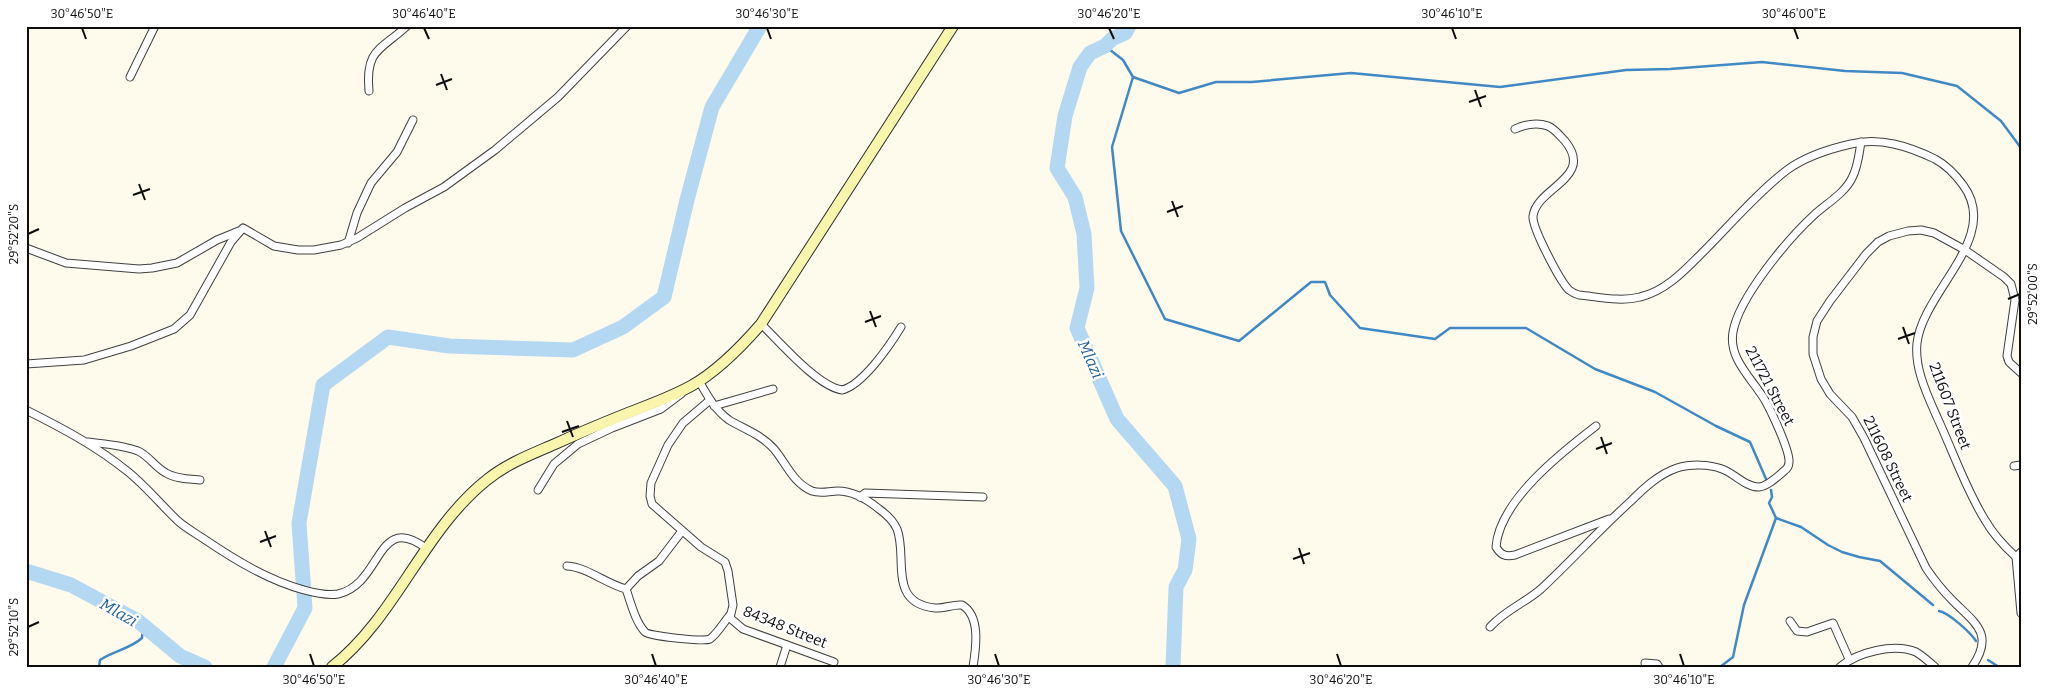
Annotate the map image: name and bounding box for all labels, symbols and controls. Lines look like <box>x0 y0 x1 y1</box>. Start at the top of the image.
text: 30°46'50"E <box>51 7 113 21</box>
text: 30°46'40"E <box>392 7 456 21</box>
text: 30°46'30"E <box>735 7 799 21</box>
text: 30°46'20"E <box>1078 7 1140 21</box>
text: 30°46'10"E <box>1421 7 1483 21</box>
text: 30°46'00"E <box>1762 7 1826 21</box>
text: 29°52'20"S <box>7 204 21 264</box>
text: 29°52'00"S <box>2026 263 2040 325</box>
water label: Mlazi <box>1074 337 1107 382</box>
street label: 211721 Street <box>1742 343 1799 429</box>
street label: 211607 Street <box>1925 360 1975 453</box>
street label: 211608 Street <box>1859 413 1917 505</box>
water label: Mlazi <box>97 594 141 631</box>
text: 29°52'10"S <box>7 598 21 656</box>
street label: 84348 Street <box>740 602 830 652</box>
text: 30°46'50"E <box>283 673 345 687</box>
text: 30°46'40"E <box>624 673 688 687</box>
text: 30°46'30"E <box>967 673 1031 687</box>
text: 30°46'20"E <box>1310 673 1372 687</box>
text: 30°46'10"E <box>1653 673 1715 687</box>

